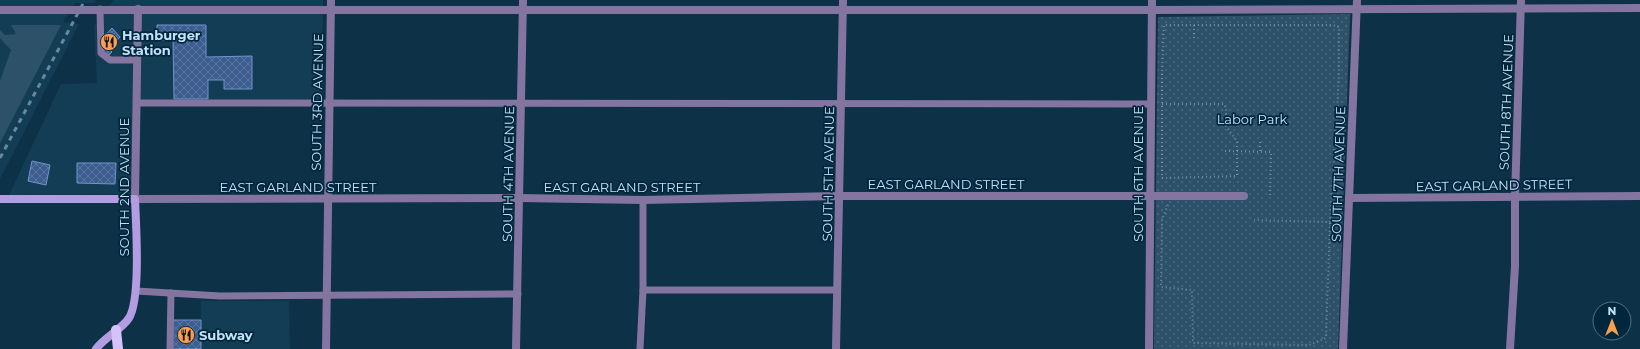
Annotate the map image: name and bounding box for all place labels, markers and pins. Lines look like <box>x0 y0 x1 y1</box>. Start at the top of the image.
place label: Hamburger Station <box>122 27 201 58</box>
restaurant icon: Hamburger Station <box>99 32 119 52</box>
restaurant icon: Subway <box>176 325 196 345</box>
place label: Subway <box>199 327 253 343</box>

